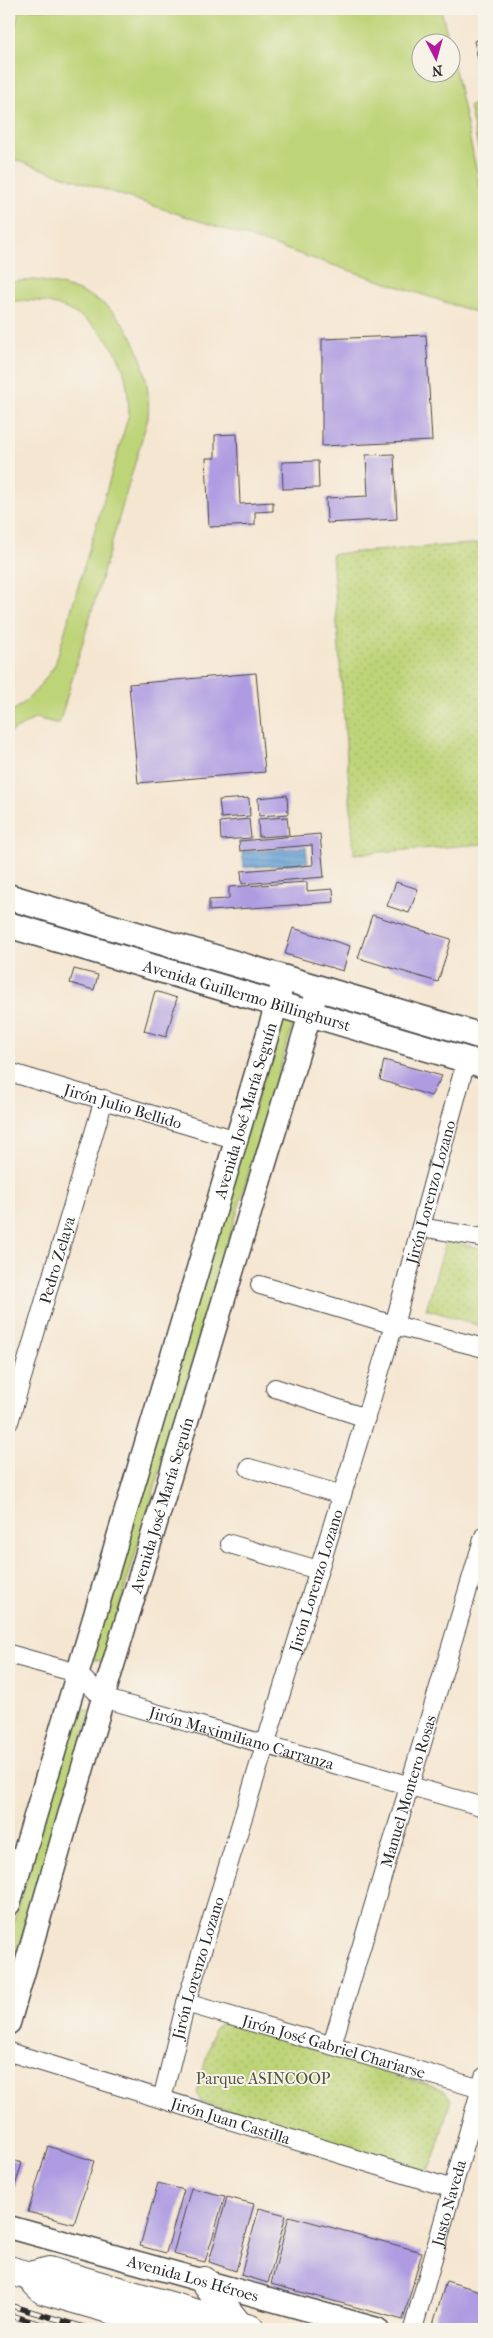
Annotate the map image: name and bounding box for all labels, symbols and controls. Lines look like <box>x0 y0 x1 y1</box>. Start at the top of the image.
north arrow <box>410 32 460 82</box>
text: N <box>431 61 443 79</box>
street label: Avenida Guillermo Billinghurst <box>140 955 353 1035</box>
street label: Avenida José María Seguín <box>210 1019 280 1202</box>
street label: Jirón Julio Bellido <box>60 1079 184 1133</box>
street label: Jirón Lorenzo Lozano <box>401 1118 459 1268</box>
street label: Pedro Zelaya <box>35 1213 79 1306</box>
street label: Avenida José María Seguín <box>126 1414 197 1596</box>
street label: Jirón Lorenzo Lozano <box>284 1507 346 1656</box>
street label: Jirón Maximiliano Carranza <box>145 1702 337 1773</box>
street label: Manuel Montero Rosas <box>376 1712 440 1870</box>
street label: Jirón Lorenzo Lozano <box>167 1894 228 2043</box>
street label: Jirón José Gabriel Chariarse <box>238 2010 428 2082</box>
park label: Parque ASINCOOP <box>196 2069 331 2088</box>
street label: Jirón Juan Castilla <box>167 2092 293 2148</box>
street label: Justo Naveda <box>427 2157 470 2250</box>
street label: Avenida Los Héroes <box>124 2251 261 2305</box>

